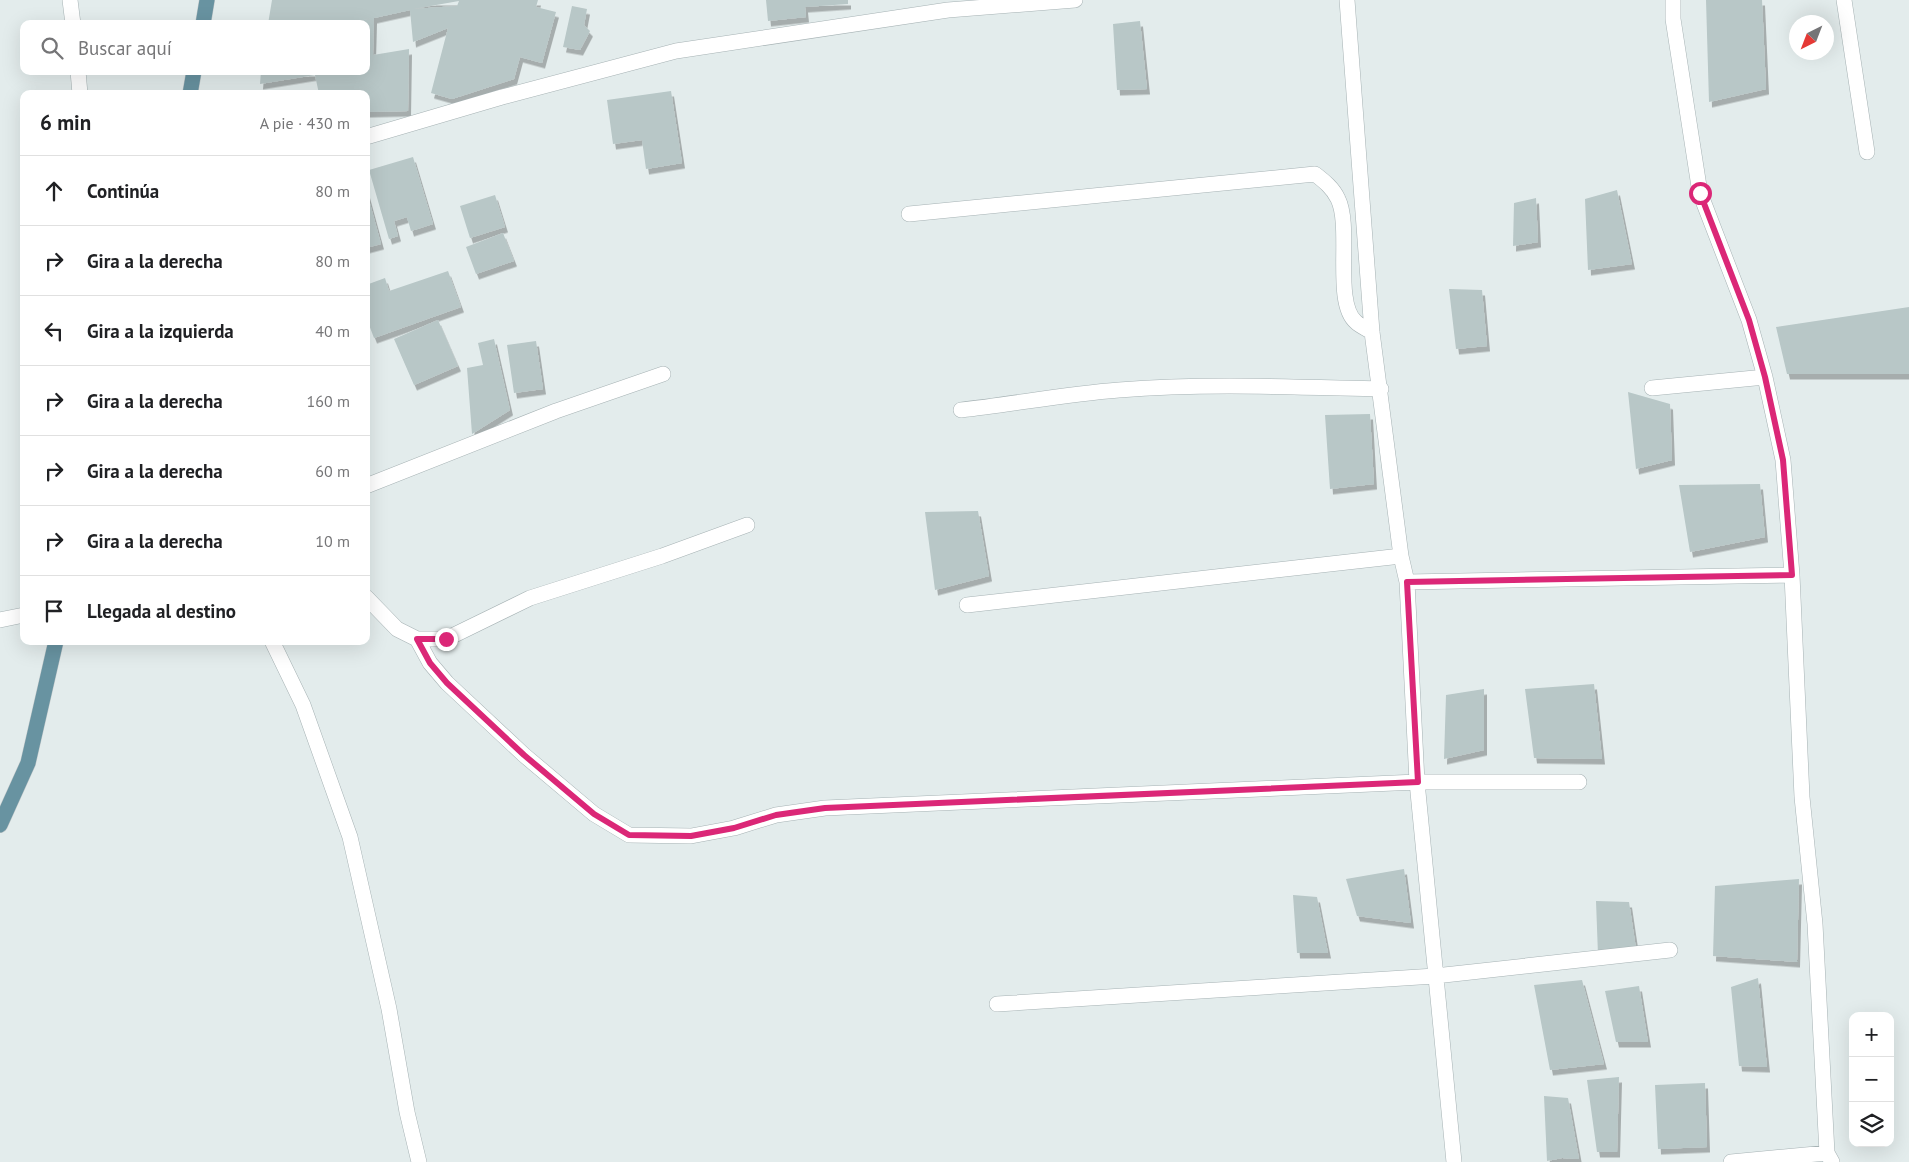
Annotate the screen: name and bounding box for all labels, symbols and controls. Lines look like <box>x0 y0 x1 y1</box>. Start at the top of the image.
north arrow <box>1789 15 1834 60</box>
search box <box>20 20 370 75</box>
icon: search <box>38 34 66 62</box>
text: Buscar aquí <box>78 36 172 60</box>
text: 6 min <box>40 109 91 136</box>
text: A pie · 430 m <box>260 113 350 133</box>
icon: ahead <box>40 177 68 205</box>
text: Continúa <box>87 179 159 203</box>
text: 80 m <box>315 181 350 201</box>
route start <box>1689 182 1712 205</box>
icon: right <box>40 247 68 275</box>
text: Gira a la derecha <box>87 249 223 273</box>
text: 80 m <box>315 251 350 271</box>
icon: left <box>40 317 68 345</box>
text: Gira a la izquierda <box>87 319 234 343</box>
text: 40 m <box>315 321 350 341</box>
icon: right <box>40 387 68 415</box>
text: Gira a la derecha <box>87 389 223 413</box>
text: 160 m <box>307 391 350 411</box>
icon: right <box>40 457 68 485</box>
text: Gira a la derecha <box>87 459 223 483</box>
text: 60 m <box>315 461 350 481</box>
icon: right <box>40 527 68 555</box>
text: Gira a la derecha <box>87 529 223 553</box>
text: 10 m <box>315 531 350 551</box>
icon: arrive <box>40 597 68 625</box>
text: Llegada al destino <box>87 599 236 623</box>
route end <box>435 628 458 651</box>
map controls <box>1849 1012 1894 1147</box>
button: + <box>1849 1012 1894 1057</box>
button: − <box>1849 1057 1894 1102</box>
button: layers <box>1849 1102 1894 1147</box>

